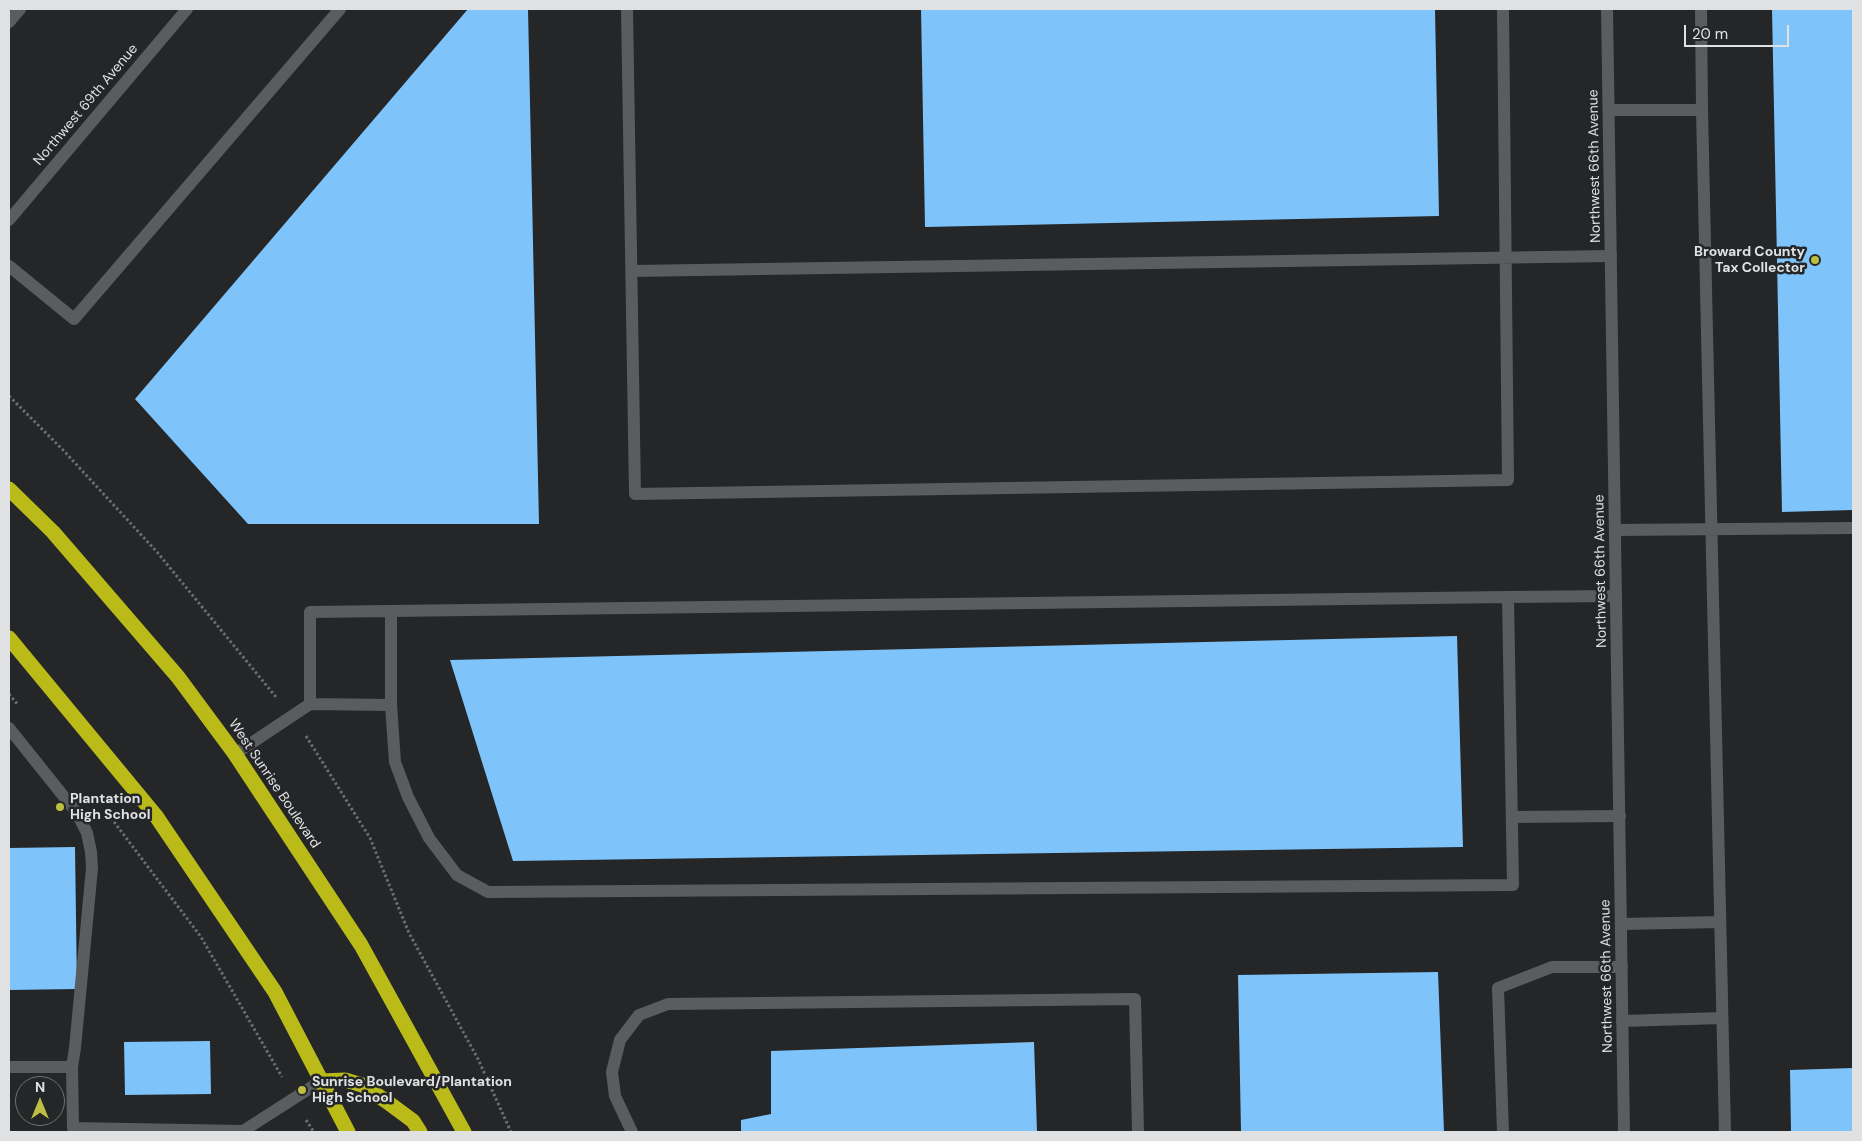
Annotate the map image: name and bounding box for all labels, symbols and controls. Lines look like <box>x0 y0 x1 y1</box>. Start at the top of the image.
scale bar <box>1687 15 1792 47</box>
text: 20 m <box>1692 24 1728 44</box>
street label: Northwest 69th Avenue <box>30 41 142 169</box>
street label: Northwest 66th Avenue <box>1585 89 1605 243</box>
place label: Broward County Tax Collector <box>1694 244 1805 276</box>
marker: Broward County Tax Collector <box>1809 254 1821 266</box>
street label: Northwest 66th Avenue <box>1591 494 1611 648</box>
street label: West Sunrise Boulevard <box>225 716 323 852</box>
place label: Plantation High School <box>70 791 151 824</box>
marker: Plantation High School <box>54 801 66 813</box>
street label: Northwest 66th Avenue <box>1597 899 1617 1053</box>
place label: Sunrise Boulevard/Plantation High School <box>312 1074 512 1106</box>
north arrow <box>15 1076 65 1126</box>
text: N <box>35 1078 45 1096</box>
marker: Sunrise Boulevard/Plantation High School <box>296 1084 308 1096</box>

